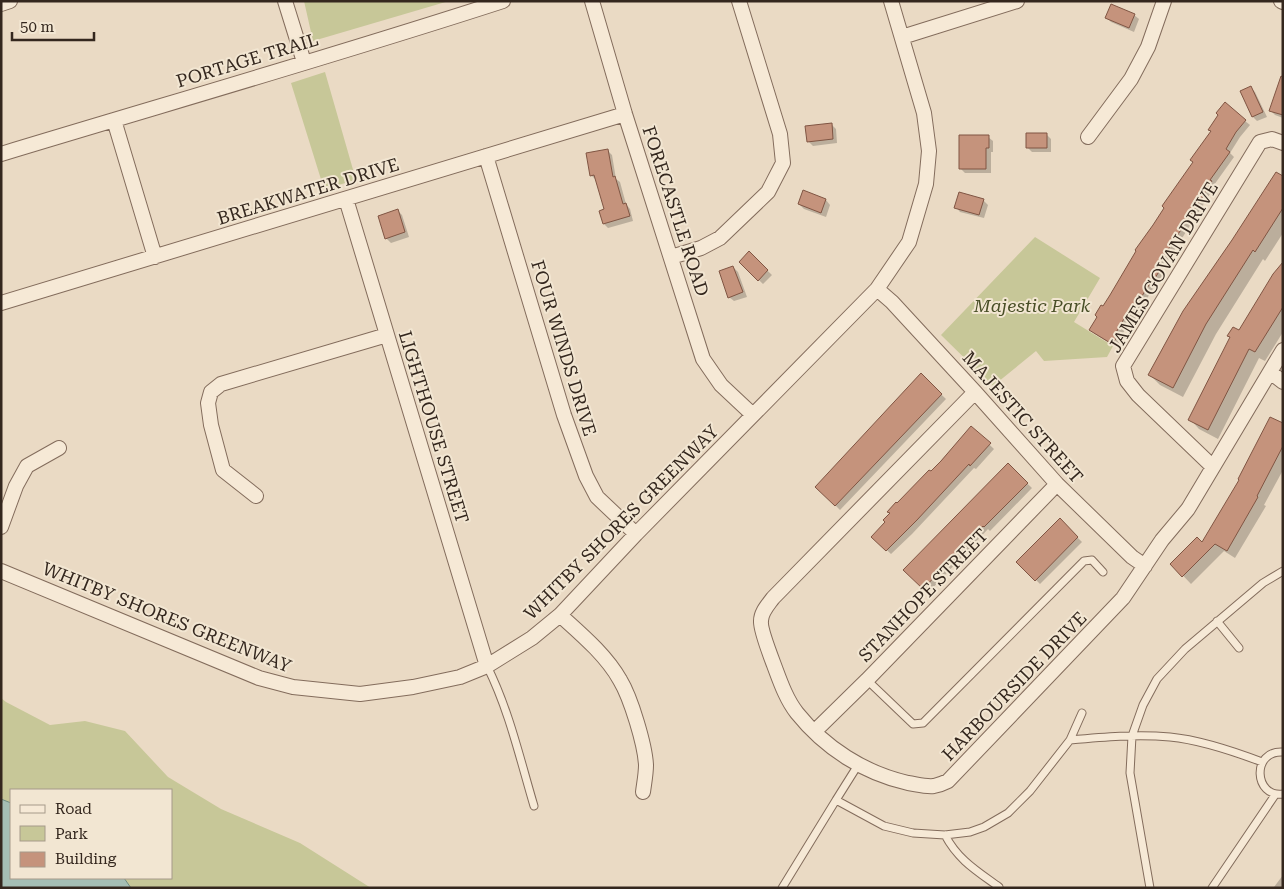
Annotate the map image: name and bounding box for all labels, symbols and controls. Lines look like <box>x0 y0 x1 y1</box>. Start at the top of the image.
scale bar <box>12 10 95 42</box>
text: 50 m <box>20 18 55 36</box>
street label: PORTAGE TRAIL <box>174 28 320 92</box>
street label: FORECASTLE ROAD <box>639 123 713 299</box>
street label: BREAKWATER DRIVE <box>214 153 402 229</box>
street label: JAMES GOVAN DRIVE <box>1104 178 1222 356</box>
street label: FOUR WINDS DRIVE <box>527 258 601 438</box>
park label: Majestic Park <box>973 295 1090 316</box>
street label: LIGHTHOUSE STREET <box>395 328 473 526</box>
street label: MAJESTIC STREET <box>958 347 1088 487</box>
street label: WHITBY SHORES GREENWAY <box>519 420 723 624</box>
street label: STANHOPE STREET <box>854 524 992 666</box>
street label: WHITBY SHORES GREENWAY <box>40 557 295 677</box>
street label: HARBOURSIDE DRIVE <box>937 607 1091 765</box>
legend <box>10 789 172 879</box>
text: Road <box>55 800 92 818</box>
text: Park <box>55 825 89 843</box>
text: Building <box>55 850 117 868</box>

